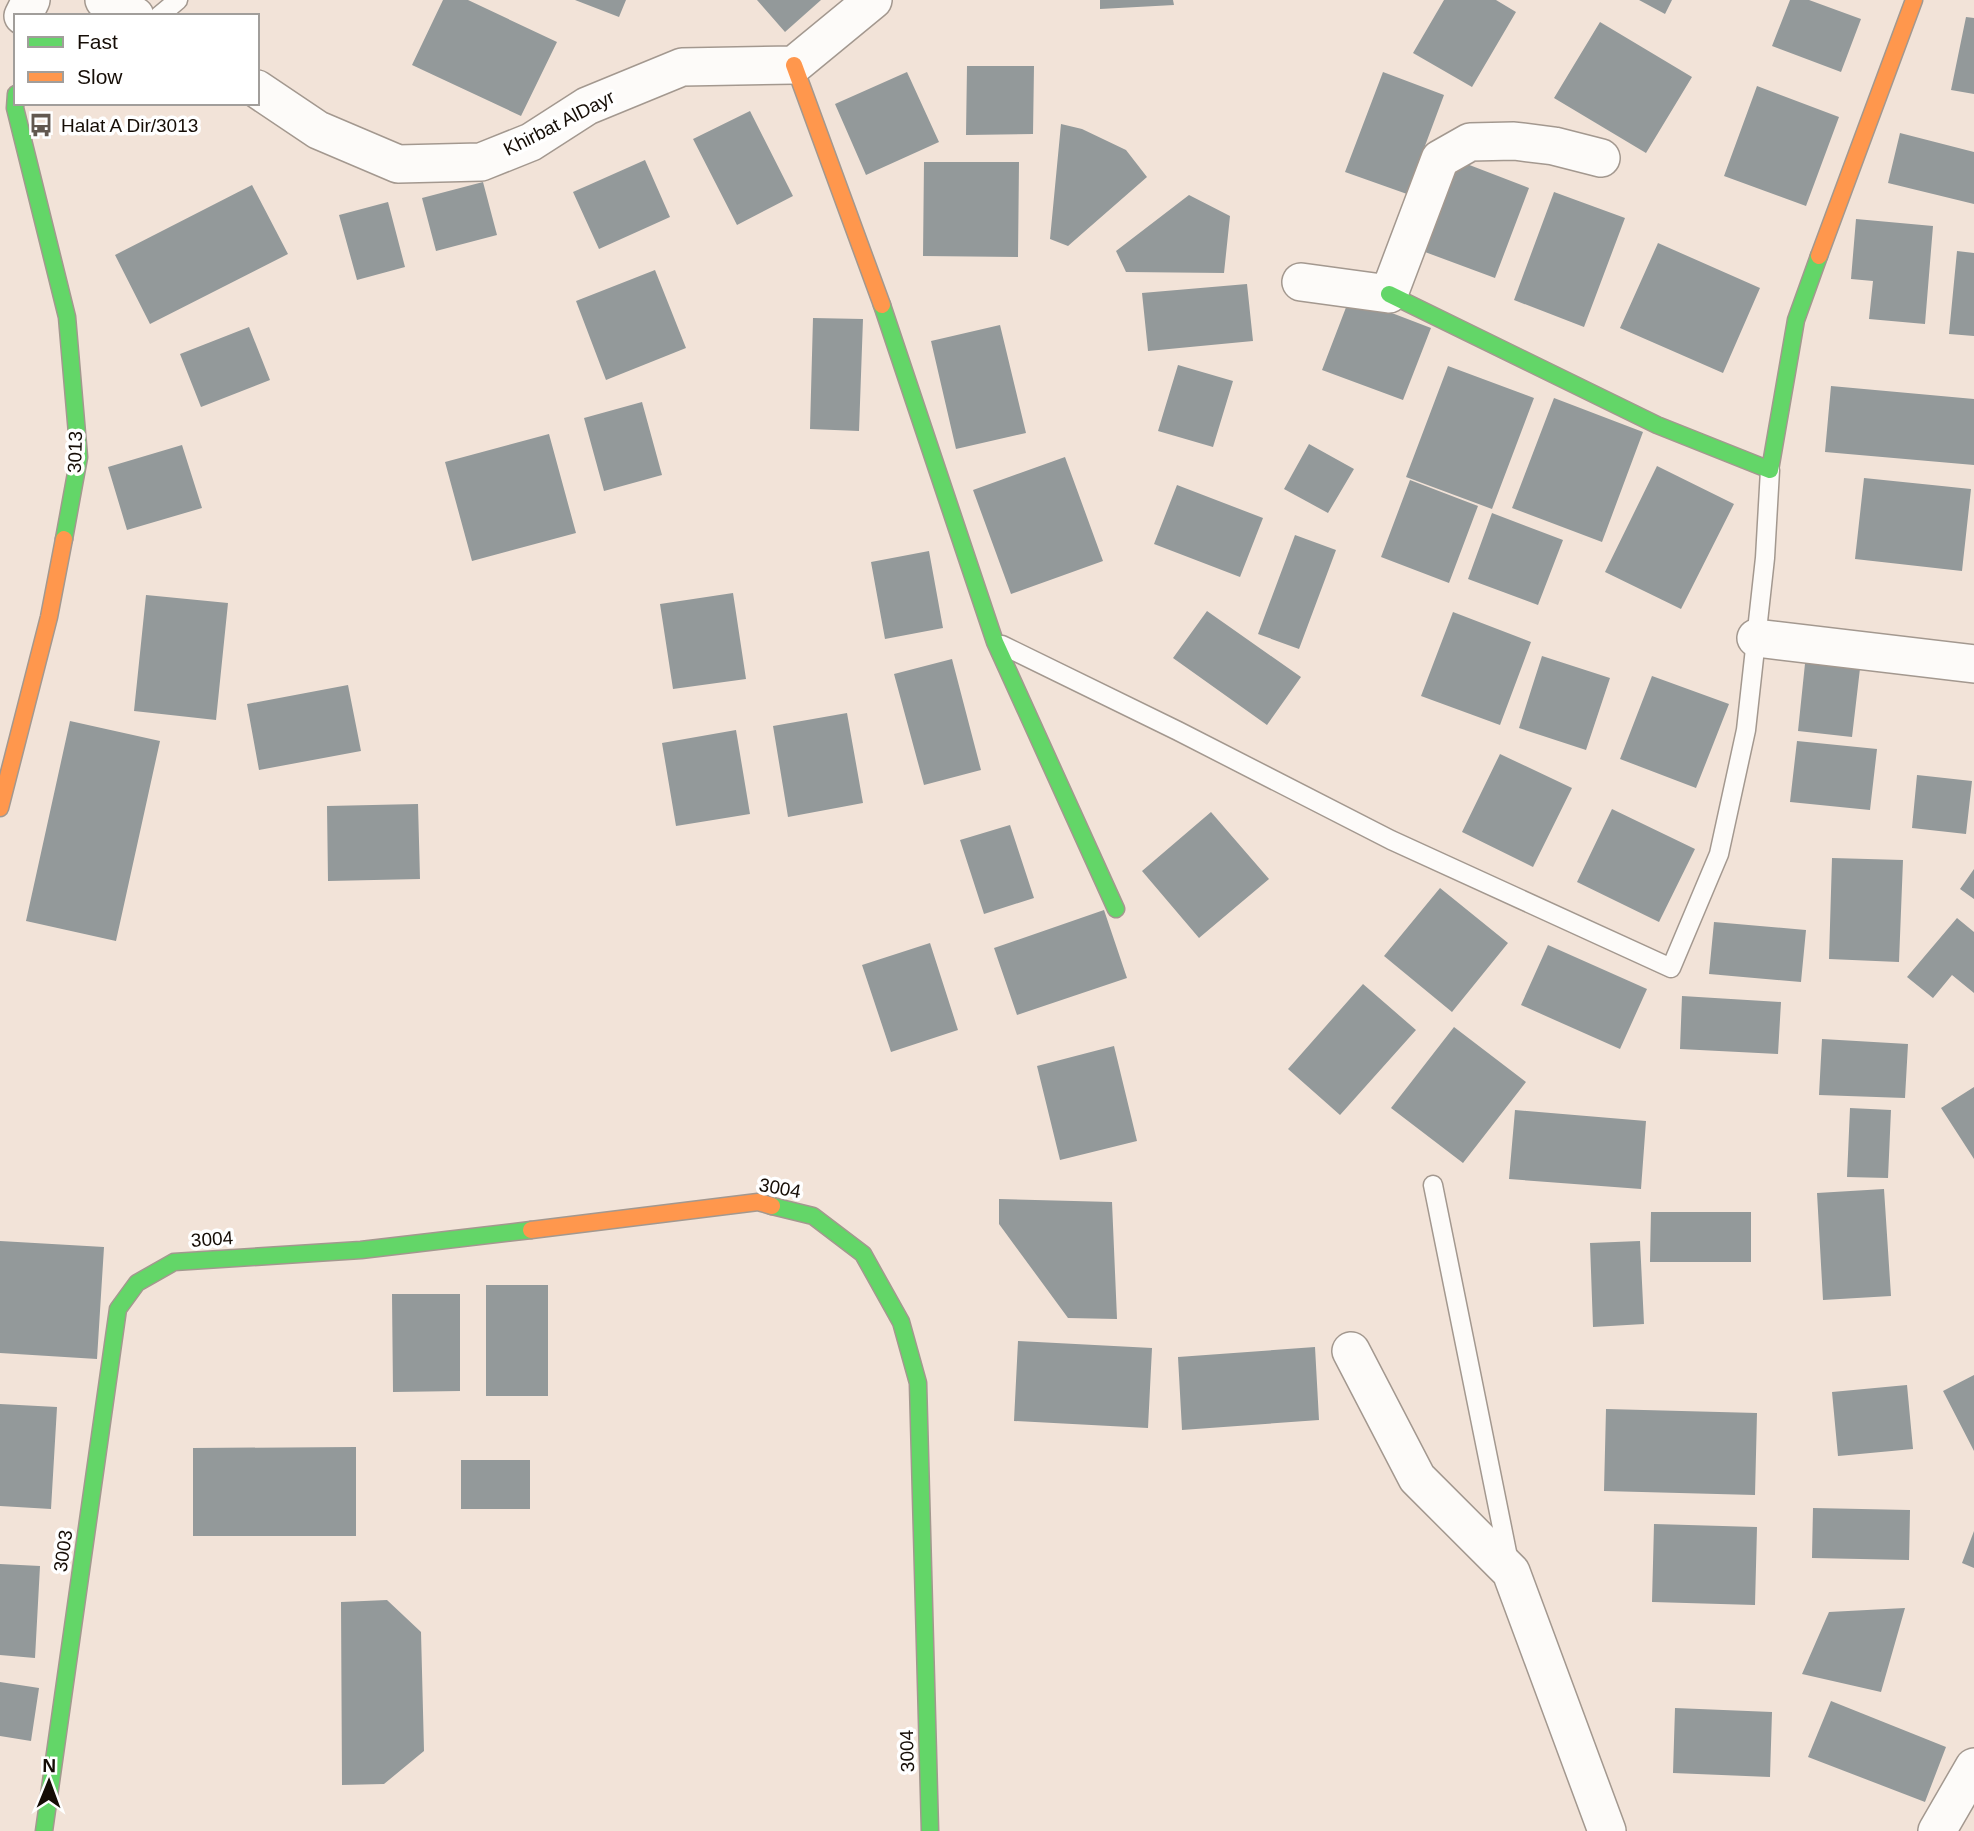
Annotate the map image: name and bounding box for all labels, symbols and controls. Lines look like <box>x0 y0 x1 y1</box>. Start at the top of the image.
legend <box>14 14 259 105</box>
text: Fast <box>77 30 118 53</box>
text: Slow <box>77 65 123 88</box>
street label: Khirbat AlDayr <box>500 86 618 160</box>
bus stop icon: Halat A Dir/3013 <box>27 111 55 139</box>
place label: Halat A Dir/3013 <box>61 115 198 136</box>
street label: 3013 <box>64 431 86 473</box>
street label: 3004 <box>757 1174 803 1202</box>
street label: 3004 <box>190 1227 234 1251</box>
street label: 3003 <box>50 1529 76 1573</box>
street label: 3004 <box>896 1729 918 1772</box>
north arrow <box>14 1747 84 1817</box>
text: N <box>42 1755 56 1776</box>

